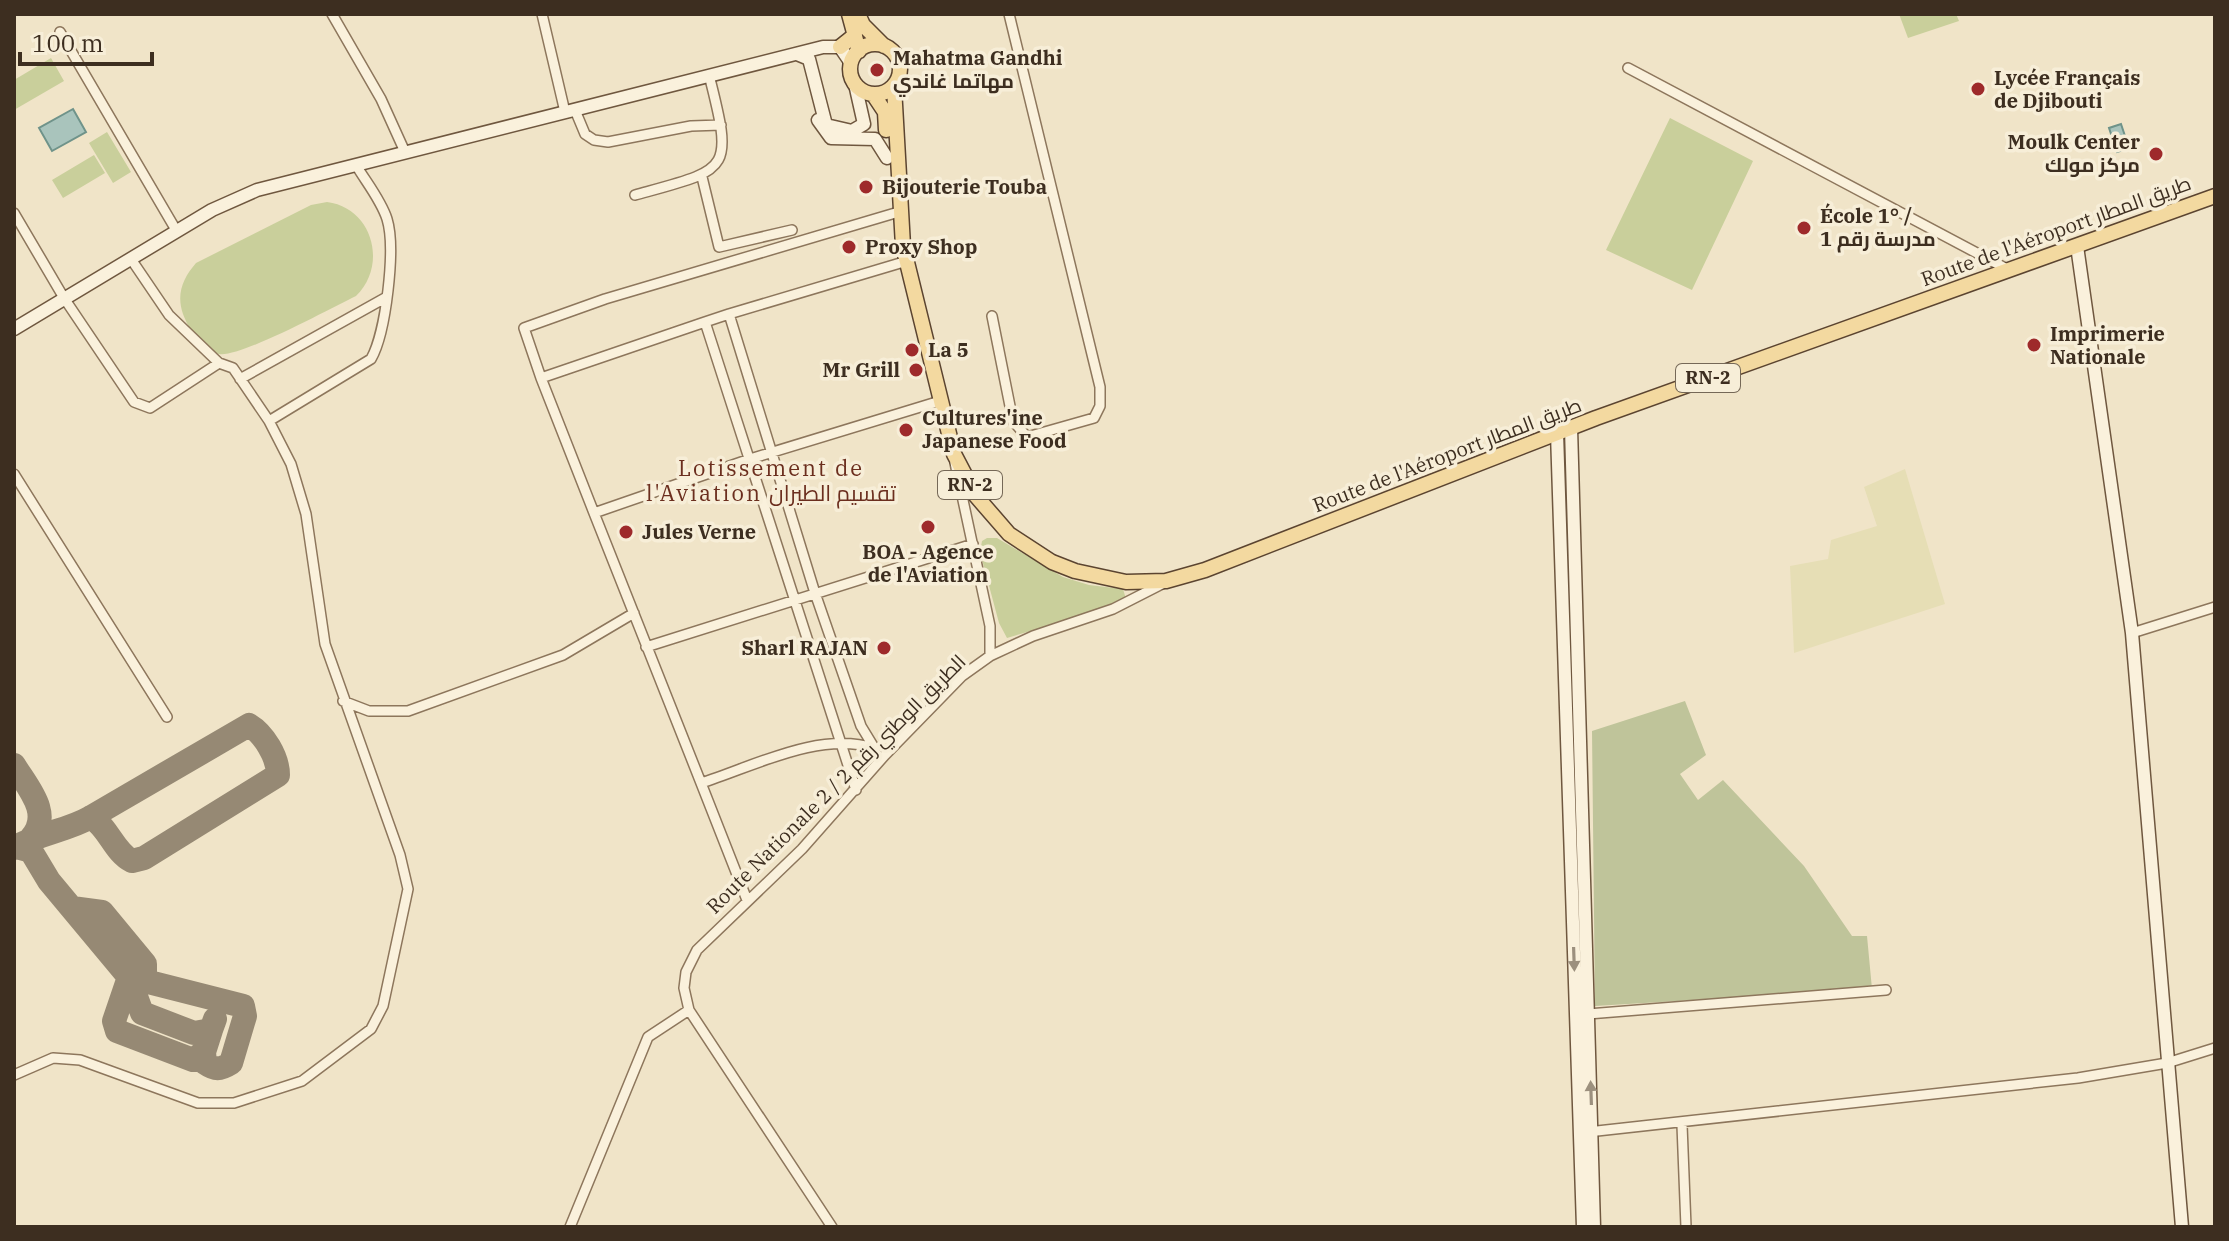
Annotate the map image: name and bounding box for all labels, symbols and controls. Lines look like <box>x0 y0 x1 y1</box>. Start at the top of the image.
scale bar <box>20 16 152 66</box>
text: 100 m <box>32 27 104 59</box>
place label: Mahatma Gandhi مهاتما غاندي <box>893 44 1063 97</box>
marker: Mahatma Gandhi مهاتما غاندي <box>868 61 886 79</box>
place label: Lycée Français de Djibouti <box>1994 64 2140 114</box>
marker: Lycée Français de Djibouti <box>1969 80 1987 98</box>
place label: Moulk Center مركز مولك <box>2008 128 2140 178</box>
marker: Moulk Center مركز مولك <box>2147 145 2165 163</box>
street label: Route de l'Aéroport طريق المطار <box>1917 169 2195 292</box>
place label: Bijouterie Touba <box>882 173 1047 200</box>
marker: Bijouterie Touba <box>857 178 875 196</box>
place label: École 1° / مدرسة رقم 1 <box>1820 202 1936 253</box>
marker: École 1° / مدرسة رقم 1 <box>1795 219 1813 237</box>
place label: Proxy Shop <box>865 233 977 260</box>
marker: Proxy Shop <box>840 238 858 256</box>
place label: Imprimerie Nationale <box>2050 320 2165 370</box>
place label: La 5 <box>928 336 969 363</box>
marker: Imprimerie Nationale <box>2025 336 2043 354</box>
marker: La 5 <box>903 341 921 359</box>
place label: Mr Grill <box>822 356 900 383</box>
marker: Mr Grill <box>907 361 925 379</box>
road number: RN-2 <box>1676 364 1740 392</box>
street label: Route de l'Aéroport طريق المطار <box>1309 391 1585 518</box>
place label: Cultures'ine Japanese Food <box>922 404 1067 454</box>
marker: Cultures'ine Japanese Food <box>897 421 915 439</box>
district label: Lotissement de l'Aviation تقسيم الطيران <box>646 453 896 509</box>
road number: RN-2 <box>938 471 1002 499</box>
place label: Jules Verne <box>642 518 756 545</box>
marker: BOA - Agence de l'Aviation <box>919 518 937 536</box>
marker: Jules Verne <box>617 523 635 541</box>
place label: BOA - Agence de l'Aviation <box>862 538 994 588</box>
place label: Sharl RAJAN <box>741 634 868 661</box>
marker: Sharl RAJAN <box>875 639 893 657</box>
street label: Route Nationale 2 / الطريق الوطني رقم 2 <box>700 648 973 921</box>
one-way arrow <box>1568 947 1581 972</box>
one-way arrow <box>1585 1080 1598 1105</box>

